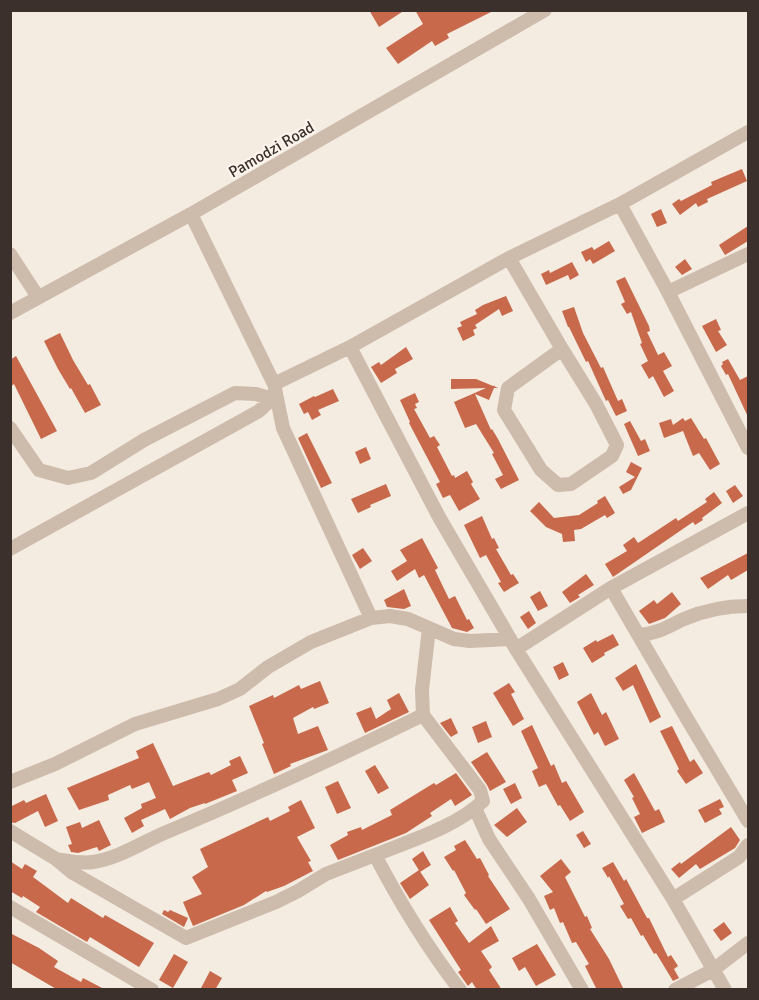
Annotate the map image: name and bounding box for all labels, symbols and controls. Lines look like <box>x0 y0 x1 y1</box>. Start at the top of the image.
street label: Pamodzi Road <box>225 117 318 182</box>

